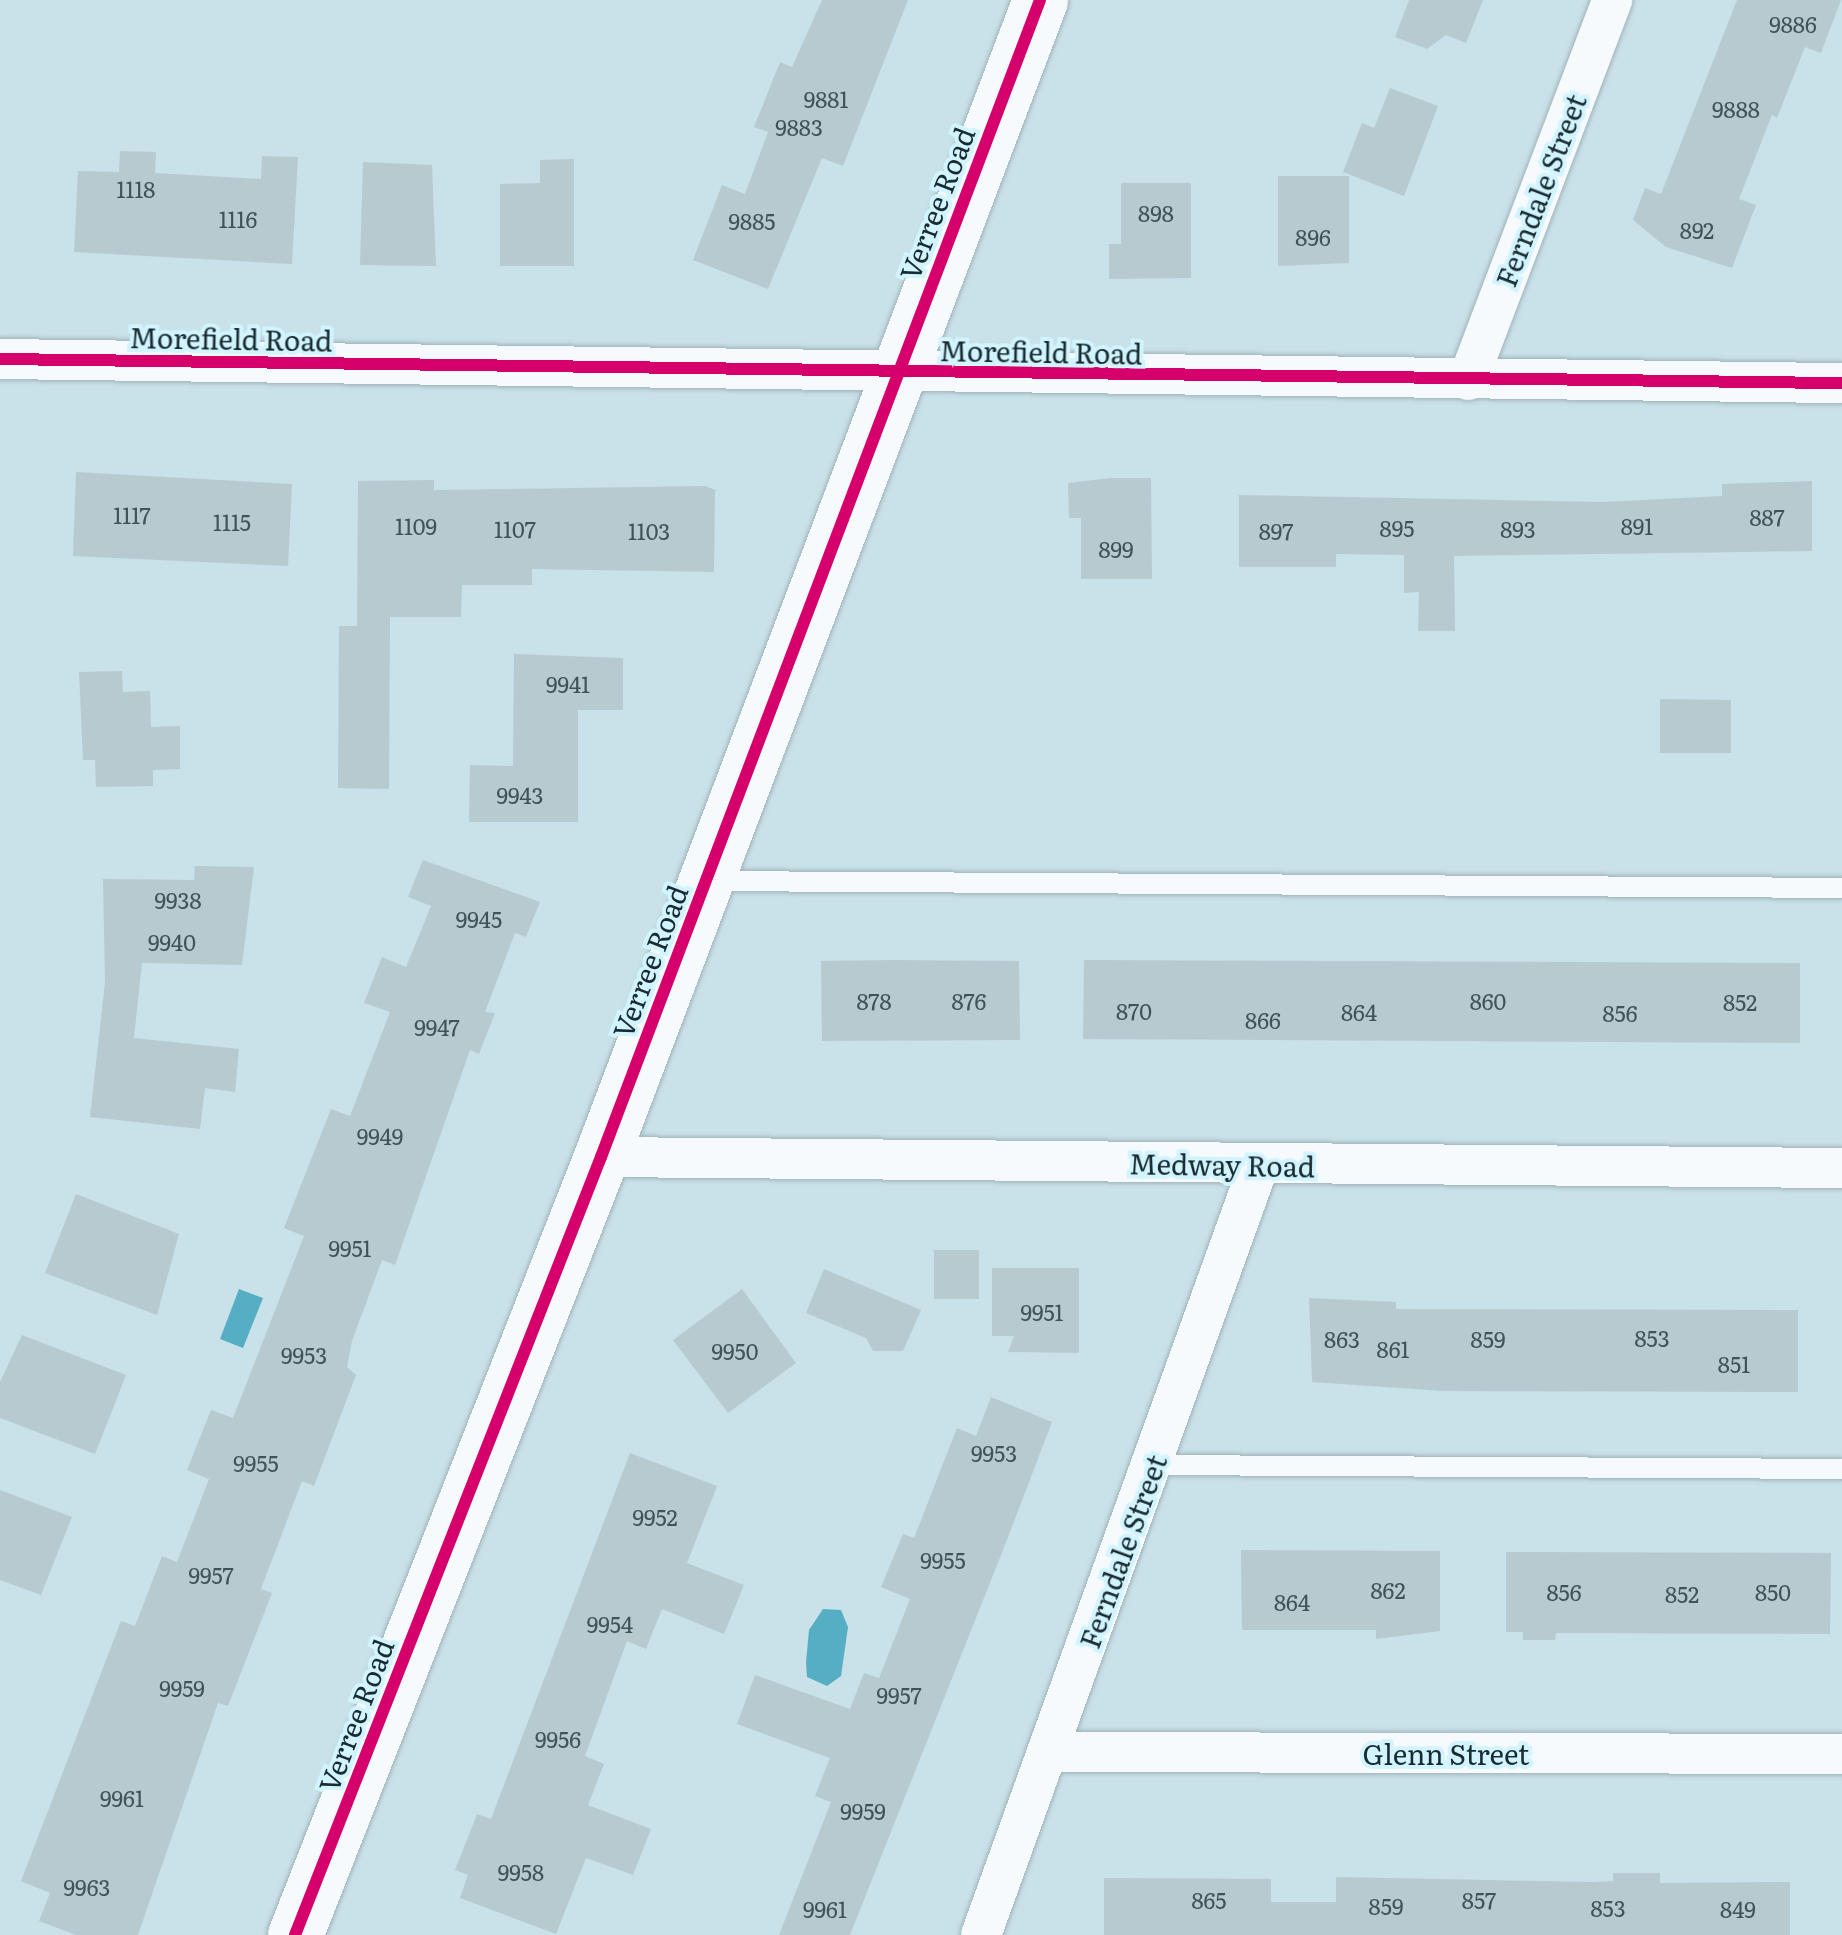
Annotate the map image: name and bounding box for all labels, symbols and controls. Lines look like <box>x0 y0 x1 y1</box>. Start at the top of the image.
house number: 9886 <box>1769 11 1817 37</box>
house number: 9881 <box>804 86 848 112</box>
street label: Ferndale Street <box>1488 89 1592 291</box>
house number: 9888 <box>1712 96 1760 122</box>
house number: 9883 <box>775 114 823 140</box>
street label: Verree Road <box>891 122 981 284</box>
house number: 1118 <box>117 176 155 202</box>
house number: 898 <box>1138 200 1174 226</box>
house number: 1116 <box>219 206 257 232</box>
house number: 9885 <box>729 208 775 234</box>
house number: 892 <box>1680 217 1714 243</box>
house number: 896 <box>1295 224 1331 250</box>
street label: Morefield Road <box>129 319 333 357</box>
street label: Morefield Road <box>939 332 1143 370</box>
house number: 1117 <box>113 502 151 528</box>
house number: 887 <box>1749 504 1785 530</box>
house number: 1115 <box>213 509 251 535</box>
house number: 1109 <box>395 513 437 539</box>
house number: 891 <box>1621 513 1653 539</box>
house number: 895 <box>1380 515 1414 541</box>
house number: 1107 <box>494 516 536 542</box>
house number: 893 <box>1500 516 1536 542</box>
house number: 1103 <box>628 518 670 544</box>
house number: 897 <box>1259 518 1293 544</box>
house number: 899 <box>1098 536 1134 562</box>
house number: 9941 <box>546 671 590 697</box>
house number: 9943 <box>496 782 544 808</box>
street label: Verree Road <box>604 880 694 1042</box>
house number: 9938 <box>154 887 202 913</box>
house number: 9945 <box>456 906 502 932</box>
house number: 9940 <box>148 929 196 955</box>
house number: 878 <box>856 988 892 1014</box>
house number: 876 <box>952 988 986 1014</box>
house number: 860 <box>1470 988 1506 1014</box>
house number: 852 <box>1723 989 1757 1015</box>
house number: 870 <box>1116 998 1152 1024</box>
house number: 864 <box>1341 999 1377 1025</box>
house number: 856 <box>1602 1000 1638 1026</box>
house number: 866 <box>1245 1007 1281 1033</box>
house number: 9947 <box>414 1014 460 1040</box>
house number: 9949 <box>357 1123 403 1149</box>
street label: Medway Road <box>1129 1146 1315 1182</box>
house number: 9951 <box>328 1235 372 1261</box>
house number: 9951 <box>1020 1299 1064 1325</box>
house number: 853 <box>1634 1325 1670 1351</box>
house number: 863 <box>1324 1326 1360 1352</box>
house number: 859 <box>1471 1326 1505 1352</box>
house number: 861 <box>1377 1336 1409 1362</box>
house number: 9950 <box>712 1338 758 1364</box>
house number: 9953 <box>281 1342 327 1368</box>
house number: 851 <box>1718 1351 1750 1377</box>
house number: 9953 <box>971 1440 1017 1466</box>
house number: 9955 <box>233 1450 279 1476</box>
street label: Ferndale Street <box>1071 1450 1173 1652</box>
house number: 9952 <box>632 1504 678 1530</box>
house number: 9955 <box>920 1547 966 1573</box>
house number: 9957 <box>188 1562 234 1588</box>
house number: 862 <box>1370 1577 1406 1603</box>
house number: 856 <box>1546 1579 1582 1605</box>
house number: 850 <box>1755 1579 1791 1605</box>
house number: 852 <box>1665 1581 1699 1607</box>
house number: 864 <box>1274 1589 1310 1615</box>
house number: 9954 <box>587 1611 633 1637</box>
street label: Verree Road <box>310 1634 400 1796</box>
house number: 9959 <box>159 1675 205 1701</box>
house number: 9957 <box>876 1682 922 1708</box>
house number: 9956 <box>535 1726 581 1752</box>
street label: Glenn Street <box>1363 1736 1529 1770</box>
house number: 9961 <box>100 1785 144 1811</box>
house number: 9959 <box>840 1798 886 1824</box>
house number: 9958 <box>498 1859 544 1885</box>
house number: 9963 <box>64 1874 110 1900</box>
house number: 865 <box>1191 1887 1227 1913</box>
house number: 857 <box>1462 1887 1496 1913</box>
house number: 859 <box>1369 1893 1403 1919</box>
house number: 853 <box>1590 1895 1626 1921</box>
house number: 9961 <box>803 1896 847 1922</box>
house number: 849 <box>1720 1896 1756 1922</box>

